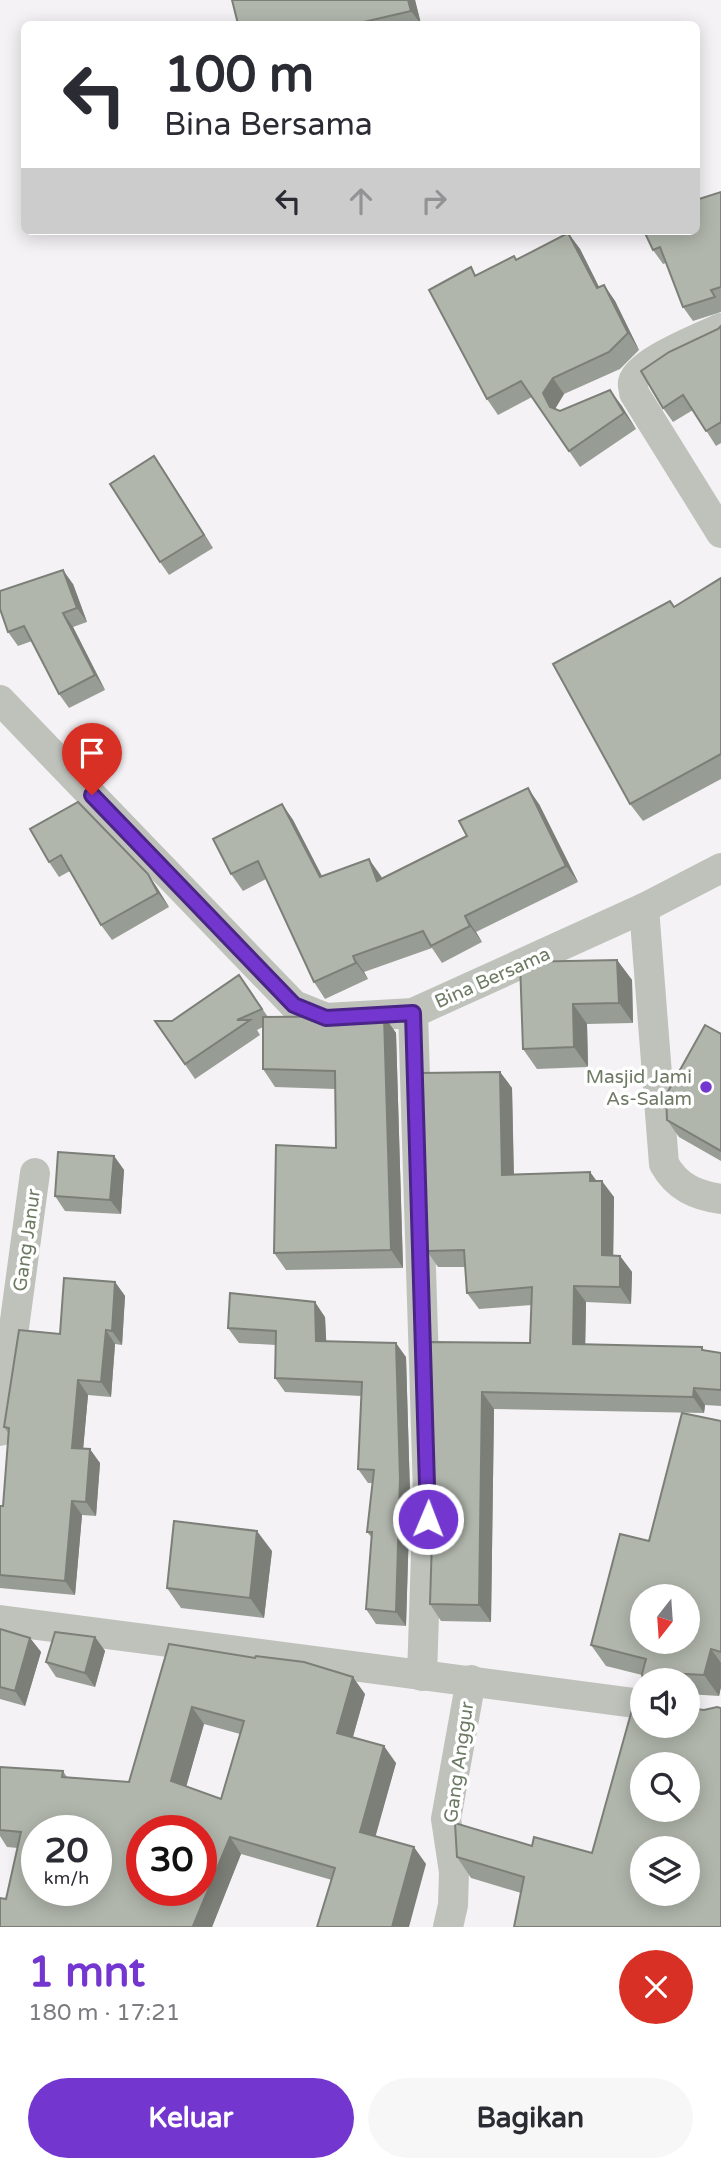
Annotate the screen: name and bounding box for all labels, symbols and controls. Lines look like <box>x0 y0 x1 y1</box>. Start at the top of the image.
text: 100 m <box>164 46 314 105</box>
icon: left <box>49 49 140 140</box>
text: Bina Bersama <box>164 106 373 144</box>
icon: left <box>269 182 307 220</box>
icon: ahead <box>342 182 380 220</box>
icon: right <box>415 182 453 220</box>
pin <box>62 723 122 795</box>
icon: arrive <box>73 734 111 772</box>
street label: Bina Bersama <box>431 943 554 1013</box>
place label: Masjid Jami As-Salam <box>586 1066 692 1110</box>
marker: Masjid Jami As-Salam <box>698 1079 714 1095</box>
street label: Gang Janur <box>9 1187 45 1293</box>
position arrow <box>391 1482 465 1556</box>
north arrow <box>630 1584 700 1654</box>
map controls <box>630 1584 700 1906</box>
button: sound <box>630 1668 700 1738</box>
street label: Gang Anggur <box>440 1699 478 1824</box>
button: search <box>630 1752 700 1822</box>
speed limit sign: 30 <box>126 1815 217 1906</box>
text: 20 <box>45 1830 88 1872</box>
button: layers <box>630 1836 700 1906</box>
text: km/h <box>44 1867 89 1889</box>
text: 1 mnt <box>28 1947 145 1998</box>
button: close <box>619 1950 693 2024</box>
text: 180 m · 17:21 <box>28 1999 180 2027</box>
button: Keluar <box>28 2078 354 2158</box>
button: Bagikan <box>368 2078 693 2158</box>

